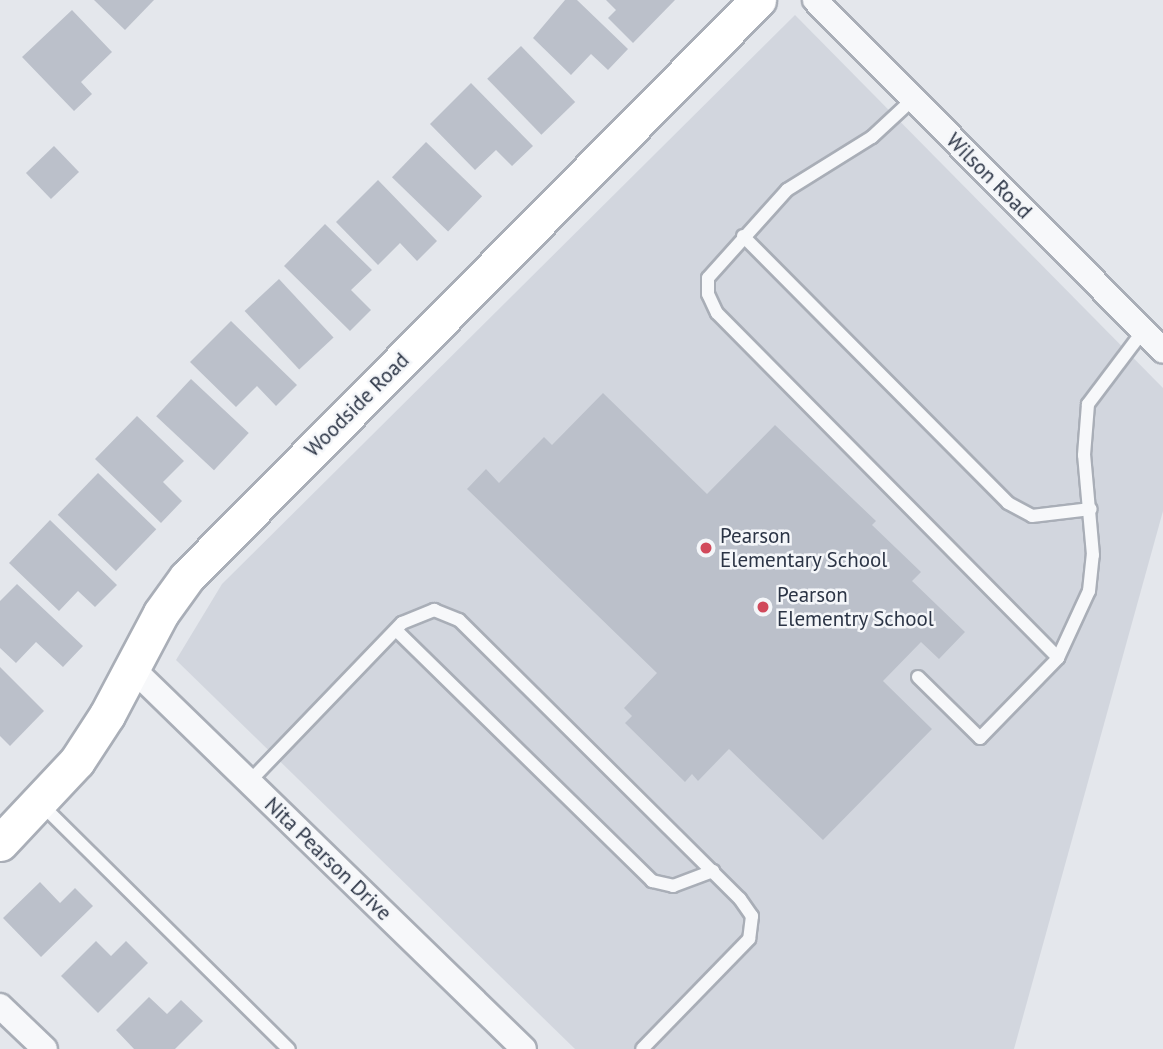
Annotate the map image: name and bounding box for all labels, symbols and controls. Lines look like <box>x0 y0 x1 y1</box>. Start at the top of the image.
street label: Wilson Road <box>941 128 1037 224</box>
street label: Woodside Road <box>300 348 414 462</box>
place label: Pearson Elementary School <box>720 523 888 573</box>
marker: Pearson Elementary School <box>698 540 714 556</box>
place label: Pearson Elementry School <box>777 582 935 632</box>
marker: Pearson Elementry School <box>755 599 771 615</box>
street label: Nita Pearson Drive <box>259 792 397 926</box>

